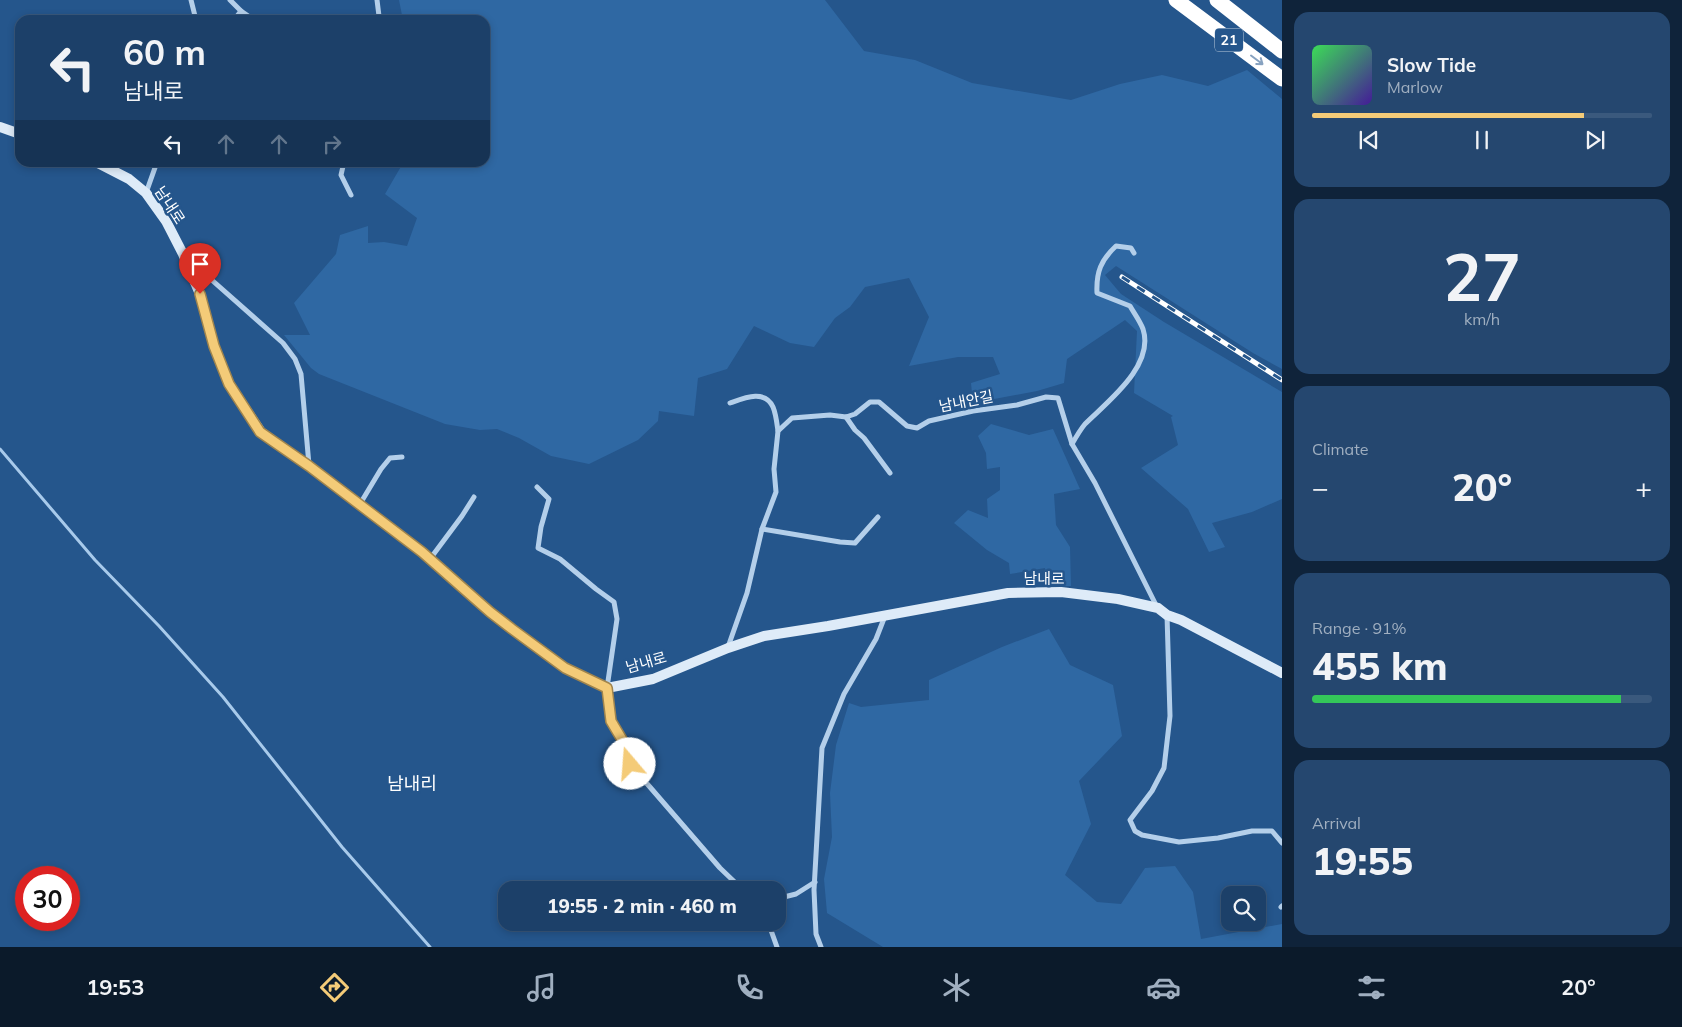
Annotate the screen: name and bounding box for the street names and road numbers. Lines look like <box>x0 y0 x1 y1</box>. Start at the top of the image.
road number: 21 <box>1215 28 1243 52</box>
street label: 남내로 <box>151 182 189 228</box>
street label: 남내안길 <box>937 386 995 416</box>
street label: 남내로 <box>1023 569 1065 588</box>
street label: 남내로 <box>623 647 669 677</box>

